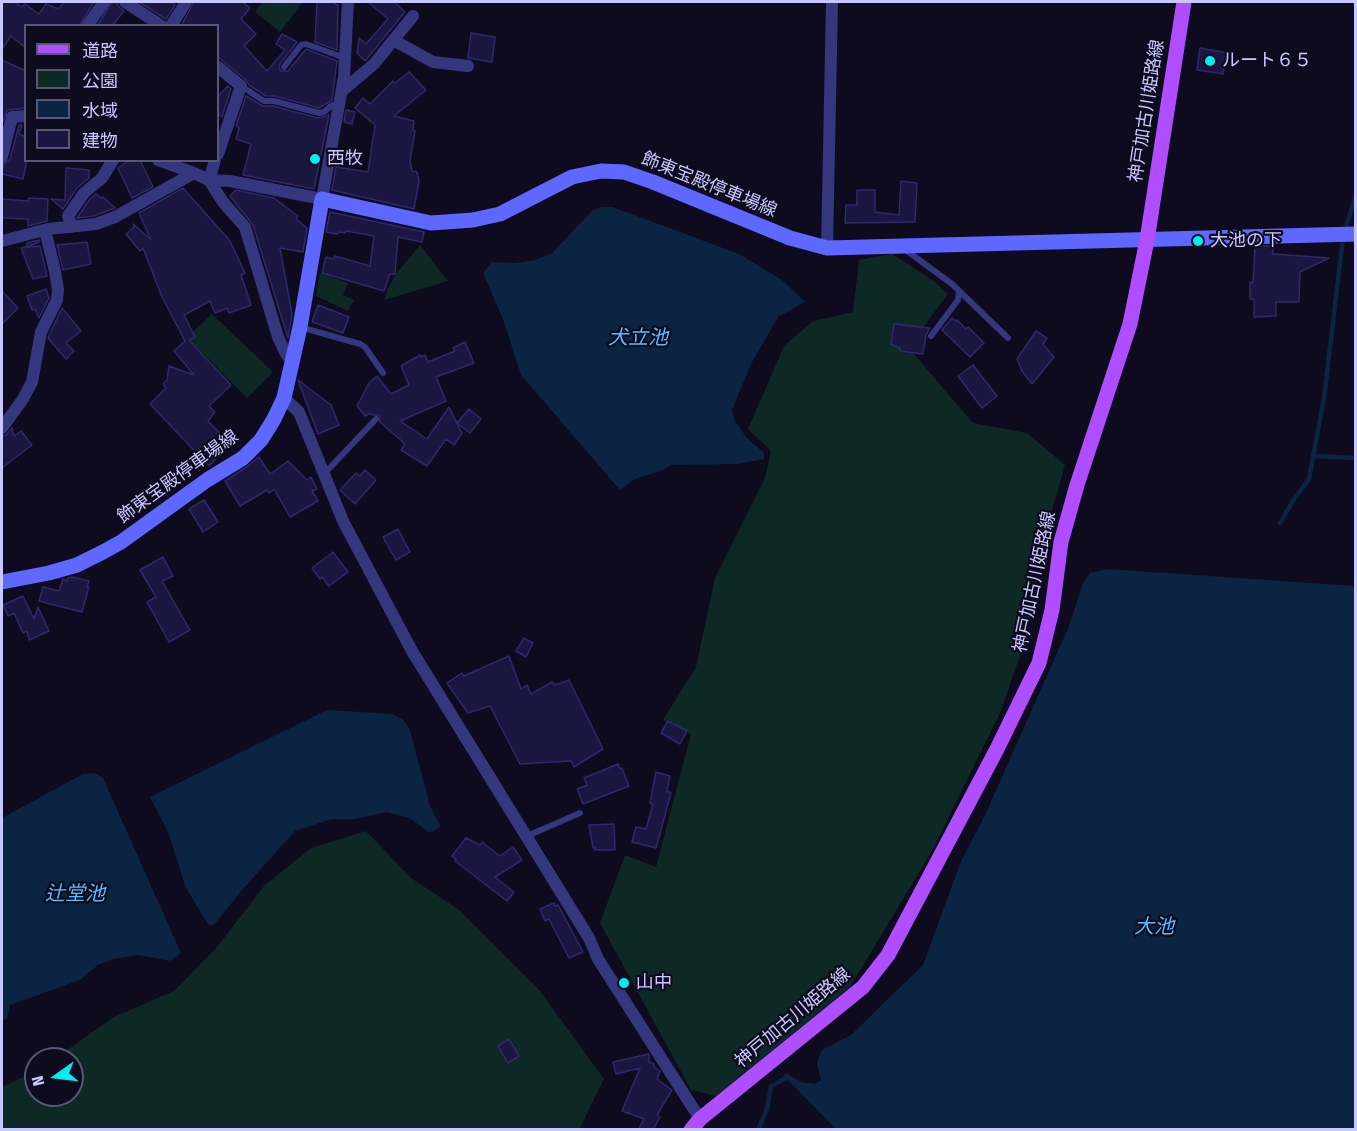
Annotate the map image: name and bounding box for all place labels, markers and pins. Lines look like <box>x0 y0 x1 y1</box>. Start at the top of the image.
place label: ルート６５ <box>1222 50 1312 72</box>
marker: ルート６５ <box>1203 54 1217 68</box>
place label: 西牧 <box>327 148 363 170</box>
marker: 西牧 <box>308 152 322 166</box>
place label: 大池の下 <box>1210 230 1282 252</box>
marker: 大池の下 <box>1191 234 1205 248</box>
place label: 山中 <box>636 972 672 994</box>
marker: 山中 <box>617 976 631 990</box>

